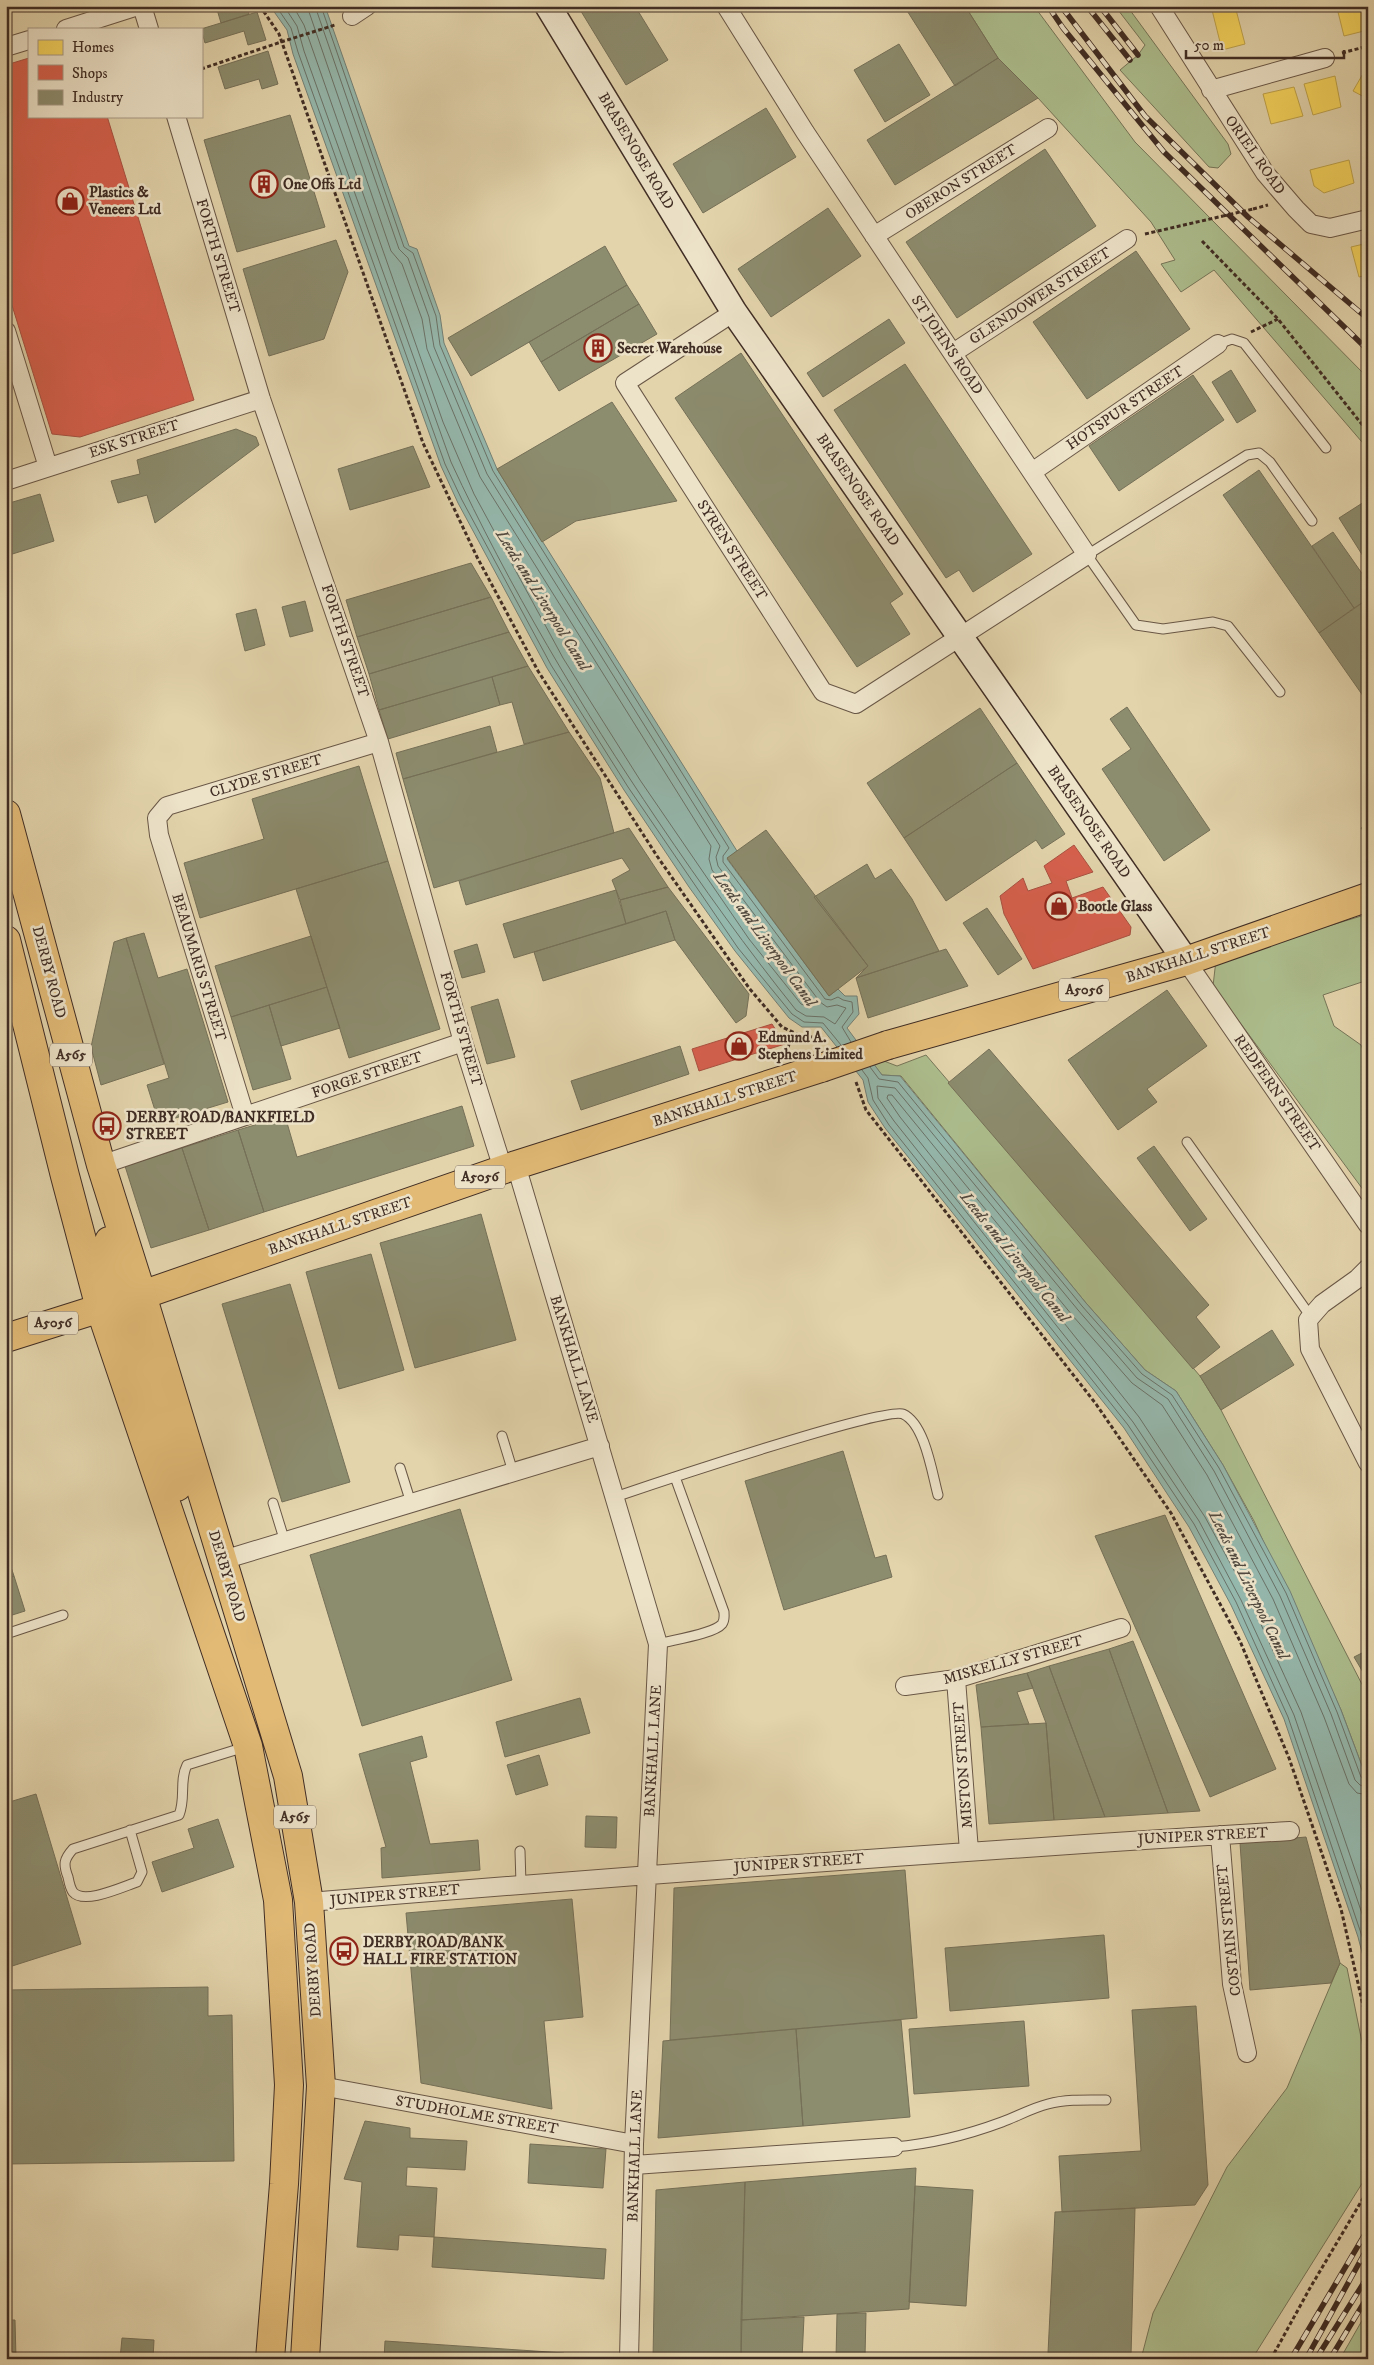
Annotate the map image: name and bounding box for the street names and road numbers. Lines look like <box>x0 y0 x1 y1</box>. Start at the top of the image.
street label: BRASENOSE ROAD <box>594 89 678 213</box>
street label: ORIEL ROAD <box>1221 112 1289 198</box>
street label: OBERON STREET <box>902 140 1021 224</box>
street label: FORTH STREET <box>192 196 245 316</box>
street label: GLENDOWER STREET <box>966 243 1115 349</box>
street label: ST JOHNS ROAD <box>907 292 987 398</box>
street label: HOTSPUR STREET <box>1063 361 1188 454</box>
street label: ESK STREET <box>86 415 182 463</box>
street label: BRASENOSE ROAD <box>812 430 904 550</box>
street label: SYREN STREET <box>693 496 772 604</box>
street label: FORTH STREET <box>317 582 374 701</box>
street label: CLYDE STREET <box>207 750 325 802</box>
street label: BRASENOSE ROAD <box>1043 762 1135 882</box>
street label: BEAUMARIS STREET <box>168 891 231 1044</box>
street label: BANKHALL STREET <box>1123 922 1273 987</box>
street label: DERBY ROAD <box>28 924 70 1020</box>
street label: FORTH STREET <box>436 969 487 1089</box>
road number: A5056 <box>1059 978 1109 1002</box>
street label: REDFERN STREET <box>1229 1031 1325 1156</box>
road number: A565 <box>50 1044 92 1066</box>
street label: FORGE STREET <box>309 1047 425 1103</box>
street label: BANKHALL STREET <box>650 1066 800 1131</box>
road number: A5056 <box>455 1166 505 1188</box>
street label: BANKHALL STREET <box>266 1192 415 1260</box>
street label: BANKHALL LANE <box>546 1293 603 1425</box>
road number: A5056 <box>28 1312 78 1335</box>
street label: DERBY ROAD <box>204 1528 250 1624</box>
street label: MISKELLY STREET <box>941 1631 1086 1689</box>
street label: BANKHALL LANE <box>640 1684 666 1818</box>
street label: MISTON STREET <box>949 1700 977 1829</box>
road number: A565 <box>274 1805 316 1828</box>
street label: JUNIPER STREET <box>1135 1823 1269 1849</box>
street label: JUNIPER STREET <box>731 1849 865 1877</box>
street label: COSTAIN STREET <box>1213 1862 1245 1997</box>
street label: JUNIPER STREET <box>327 1880 461 1910</box>
street label: DERBY ROAD <box>300 1922 326 2018</box>
street label: BANKHALL LANE <box>623 2089 647 2223</box>
street label: STUDHOLME STREET <box>394 2091 560 2139</box>

